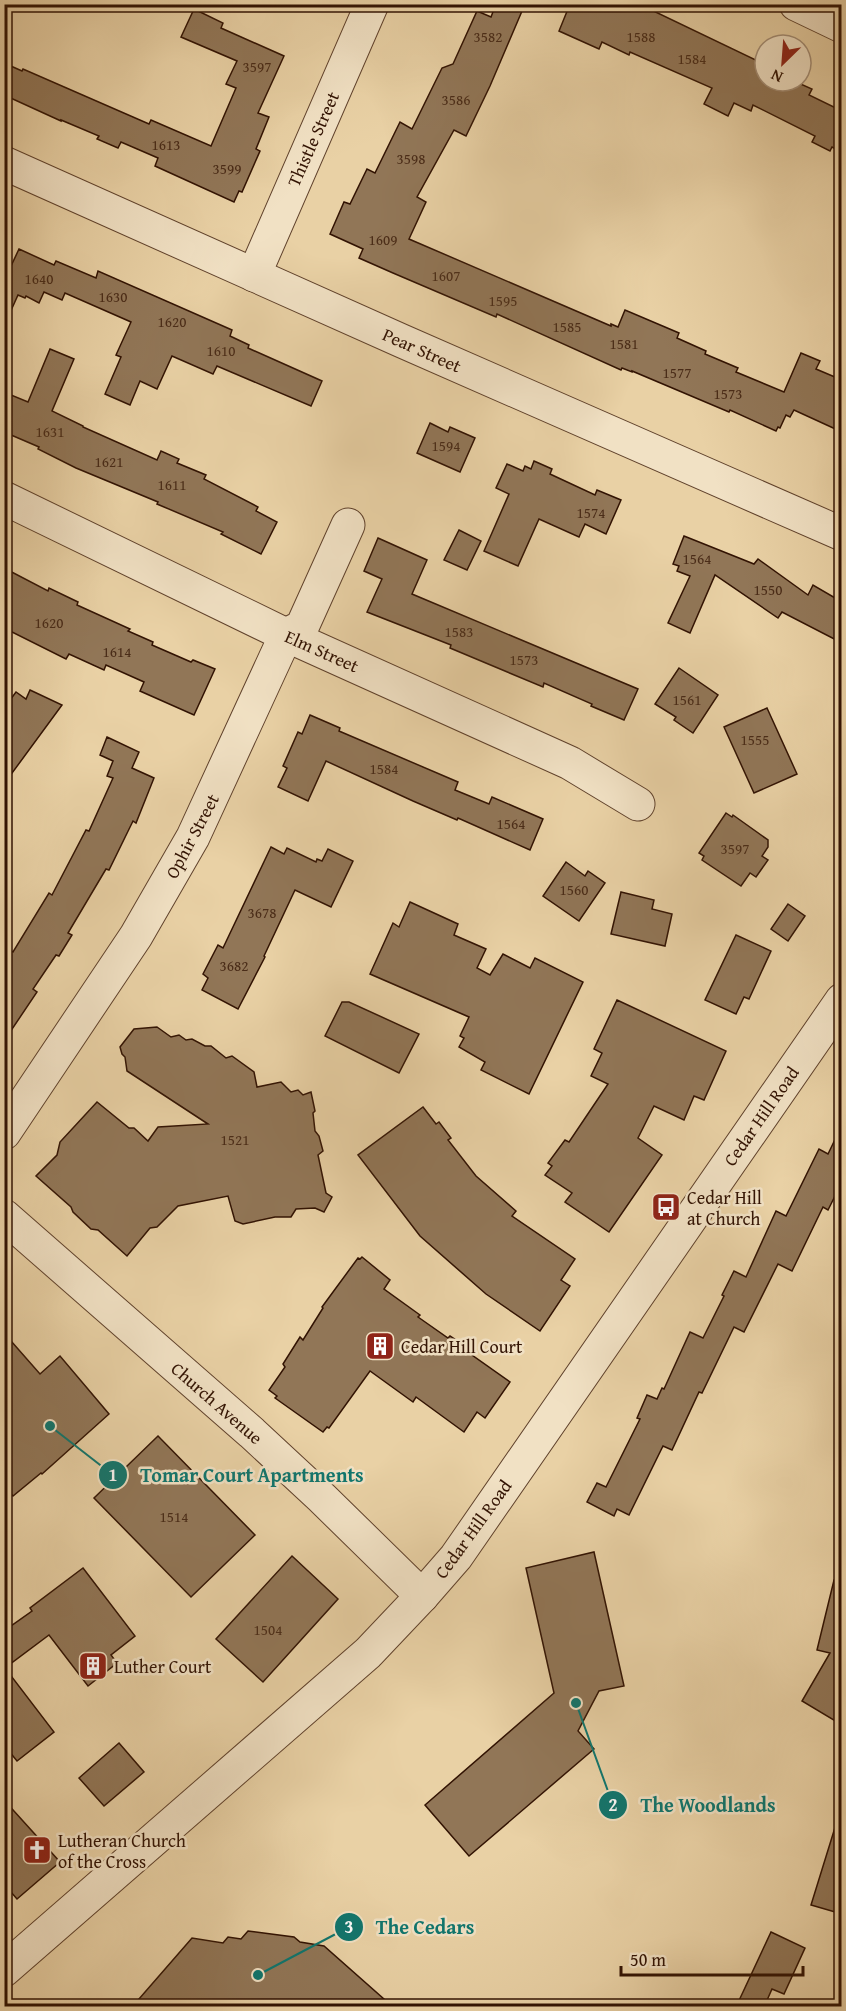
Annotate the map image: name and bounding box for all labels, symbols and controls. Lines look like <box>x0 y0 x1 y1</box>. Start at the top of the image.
house number: 3582 <box>474 26 502 47</box>
house number: 1588 <box>627 26 655 47</box>
north arrow <box>753 33 813 93</box>
house number: 1584 <box>678 48 706 69</box>
house number: 3597 <box>243 56 271 77</box>
text: N <box>766 63 787 90</box>
street label: Thistle Street <box>280 86 346 191</box>
house number: 3586 <box>442 89 470 110</box>
house number: 1613 <box>152 134 180 155</box>
house number: 3598 <box>397 148 425 169</box>
house number: 3599 <box>213 158 241 179</box>
house number: 1609 <box>369 229 397 250</box>
house number: 1607 <box>432 265 460 286</box>
house number: 1640 <box>25 268 53 289</box>
house number: 1630 <box>99 286 127 307</box>
house number: 1595 <box>489 290 517 311</box>
house number: 1620 <box>158 311 186 332</box>
house number: 1585 <box>553 316 581 337</box>
street label: Pear Street <box>378 321 466 380</box>
house number: 1581 <box>610 333 638 354</box>
house number: 1610 <box>207 340 235 361</box>
house number: 1577 <box>663 362 691 383</box>
house number: 1573 <box>714 383 742 404</box>
house number: 1631 <box>36 421 64 442</box>
house number: 1594 <box>432 435 460 456</box>
house number: 1621 <box>95 451 123 472</box>
house number: 1611 <box>158 474 186 495</box>
house number: 1574 <box>577 502 605 523</box>
house number: 1564 <box>683 548 711 569</box>
house number: 1550 <box>754 579 782 600</box>
house number: 1620 <box>35 612 63 633</box>
house number: 1583 <box>445 621 473 642</box>
street label: Elm Street <box>281 623 364 680</box>
house number: 1614 <box>103 641 131 662</box>
house number: 1573 <box>510 649 538 670</box>
house number: 1561 <box>673 689 701 710</box>
house number: 1555 <box>741 729 769 750</box>
house number: 1584 <box>370 758 398 779</box>
street label: Ophir Street <box>158 788 226 883</box>
house number: 1564 <box>497 813 525 834</box>
house number: 3597 <box>721 838 749 859</box>
house number: 1560 <box>560 879 588 900</box>
house number: 3678 <box>248 902 276 923</box>
house number: 3682 <box>220 955 248 976</box>
street label: Cedar Hill Road <box>717 1060 806 1171</box>
house number: 1521 <box>221 1129 249 1150</box>
place label: Cedar Hill at Church <box>687 1184 762 1232</box>
bus stop icon: Cedar Hill at Church <box>650 1191 682 1223</box>
building icon: Cedar Hill Court <box>364 1330 396 1362</box>
place label: Cedar Hill Court <box>401 1333 523 1360</box>
street label: Church Avenue <box>165 1355 269 1451</box>
callout: Tomar Court Apartments <box>98 1456 375 1494</box>
text: Tomar Court Apartments <box>140 1460 364 1489</box>
text: 1 <box>108 1461 118 1488</box>
street label: Cedar Hill Road <box>428 1474 518 1584</box>
house number: 1514 <box>160 1506 188 1527</box>
house number: 1504 <box>254 1619 282 1640</box>
building icon: Luther Court <box>77 1650 109 1682</box>
place label: Luther Court <box>114 1653 212 1680</box>
callout: The Woodlands <box>598 1786 788 1824</box>
text: The Woodlands <box>640 1790 776 1819</box>
text: 2 <box>608 1791 618 1818</box>
place label: Lutheran Church of the Cross <box>58 1827 186 1875</box>
church icon: Lutheran Church of the Cross <box>21 1834 53 1866</box>
callout: The Cedars <box>334 1908 487 1946</box>
text: The Cedars <box>376 1912 474 1941</box>
text: 3 <box>344 1913 354 1940</box>
scale bar <box>621 1939 802 1977</box>
text: 50 m <box>630 1946 666 1973</box>

